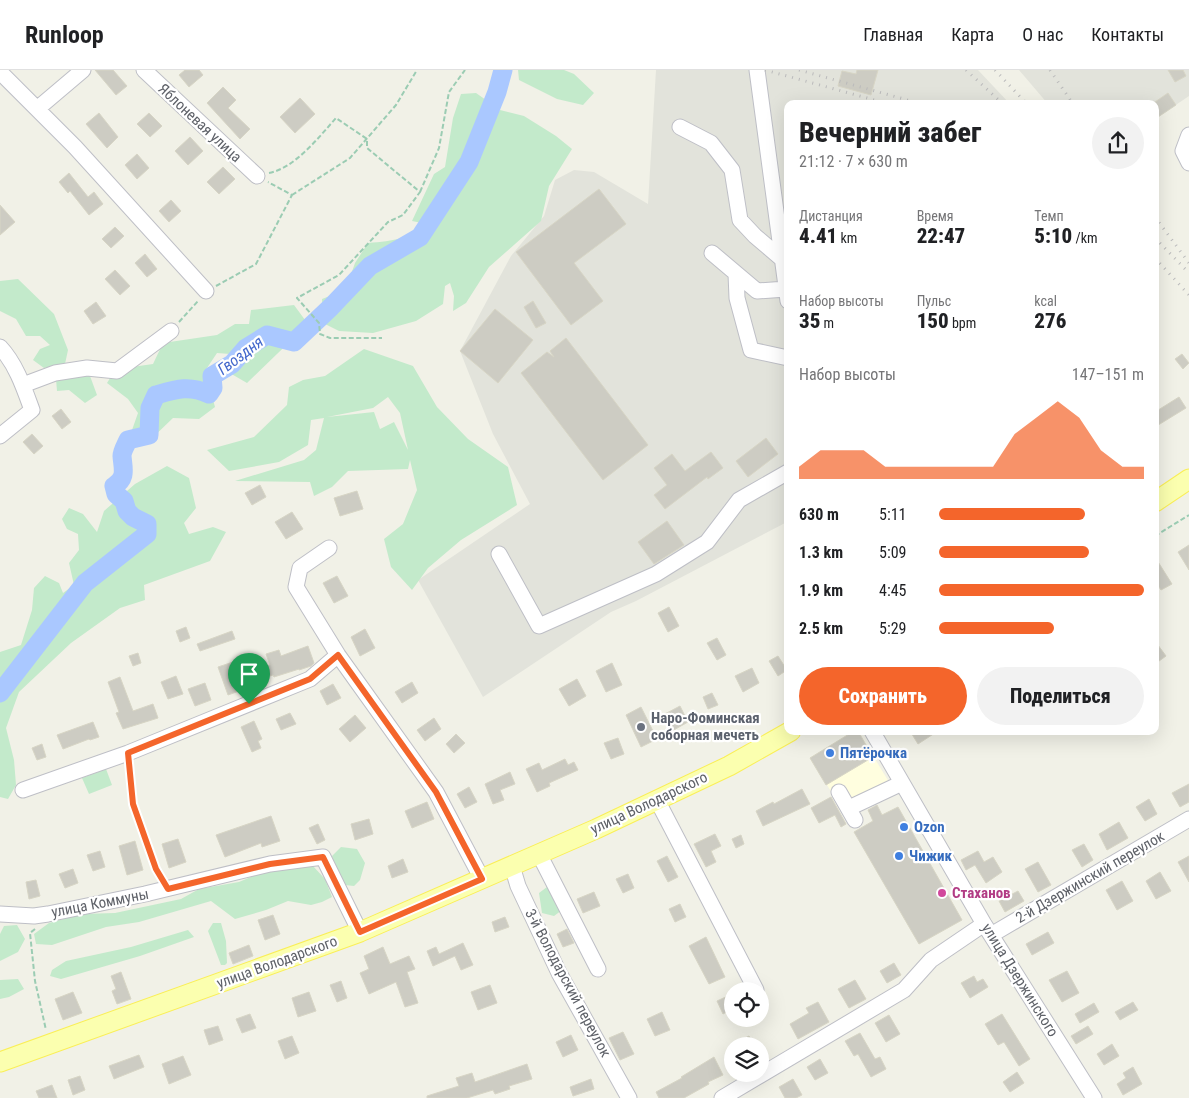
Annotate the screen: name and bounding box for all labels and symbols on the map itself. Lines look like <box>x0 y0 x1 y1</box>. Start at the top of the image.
street label: Яблоневая улица <box>155 80 245 166</box>
water label: Гвоздня <box>214 332 267 379</box>
pin <box>228 653 270 704</box>
place label: Наро-Фоминская соборная мечеть <box>651 709 760 744</box>
marker: Наро-Фоминская соборная мечеть <box>635 721 647 733</box>
place label: Пятёрочка <box>840 744 907 762</box>
marker: Пятёрочка <box>824 747 836 759</box>
street label: улица Володарского <box>588 768 710 838</box>
place label: Ozon <box>914 818 945 836</box>
marker: Ozon <box>898 821 910 833</box>
street label: 2-й Дзержинский переулок <box>1013 827 1167 927</box>
place label: Чижик <box>909 847 952 865</box>
marker: Чижик <box>893 850 905 862</box>
place label: Стаханов <box>952 884 1011 902</box>
street label: улица Коммуны <box>50 885 150 921</box>
marker: Стаханов <box>936 887 948 899</box>
street label: 3-й Володарский переулок <box>521 906 615 1060</box>
street label: улица Дзержинского <box>978 920 1062 1040</box>
street label: улица Володарского <box>214 932 340 992</box>

